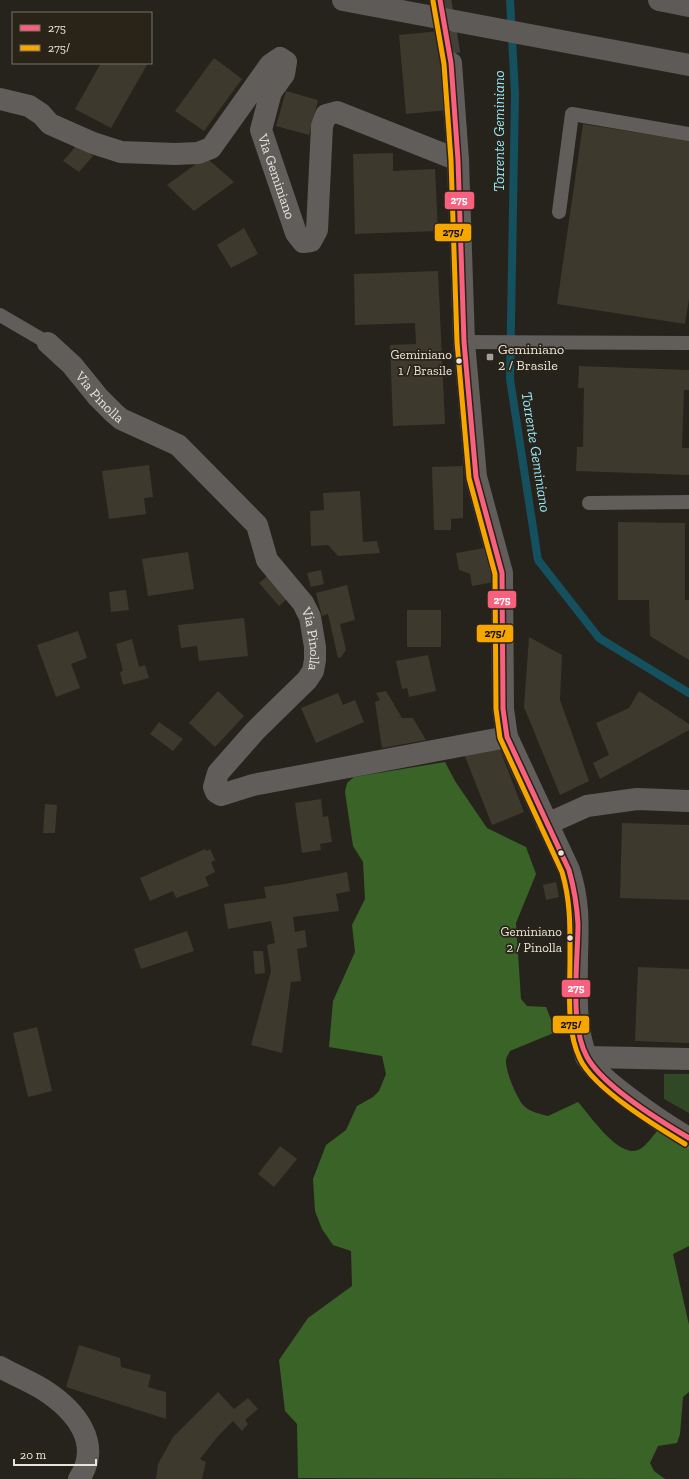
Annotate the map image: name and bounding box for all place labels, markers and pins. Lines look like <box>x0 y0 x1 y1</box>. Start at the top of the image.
place label: Geminiano 2 / Brasile <box>498 341 564 374</box>
place label: Geminiano 1 / Brasile <box>391 347 452 378</box>
marker: Geminiano 2 / Brasile <box>485 352 495 362</box>
marker: Geminiano 1 / Brasile <box>454 356 464 366</box>
unlabelled marker <box>556 848 566 858</box>
place label: Geminiano 2 / Pinolla <box>501 924 563 955</box>
marker: Geminiano 2 / Pinolla <box>565 933 575 943</box>

